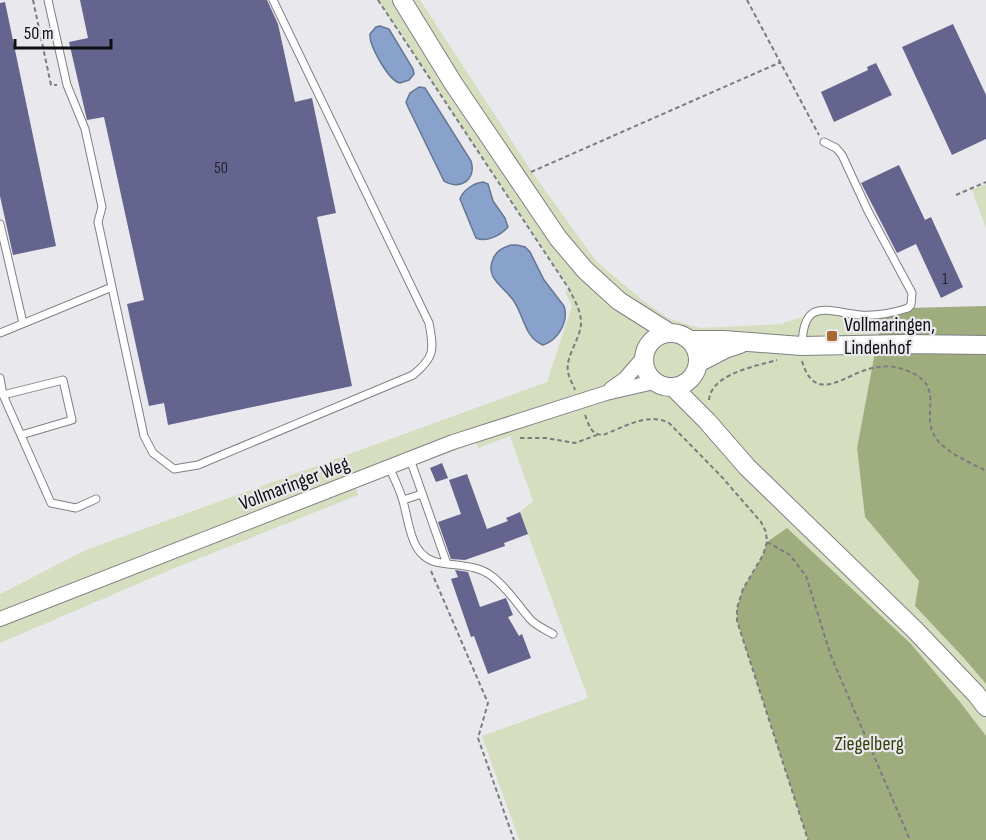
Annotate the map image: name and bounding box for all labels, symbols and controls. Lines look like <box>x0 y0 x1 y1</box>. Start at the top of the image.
scale bar <box>15 12 111 50</box>
text: 50 m <box>24 23 54 44</box>
house number: 50 <box>214 159 228 178</box>
house number: 1 <box>942 270 948 289</box>
place label: Vollmaringen, Lindenhof <box>844 313 935 360</box>
marker: Vollmaringen, Lindenhof <box>825 329 839 343</box>
street label: Vollmaringer Weg <box>236 452 353 516</box>
park label: Ziegelberg <box>834 732 904 756</box>

